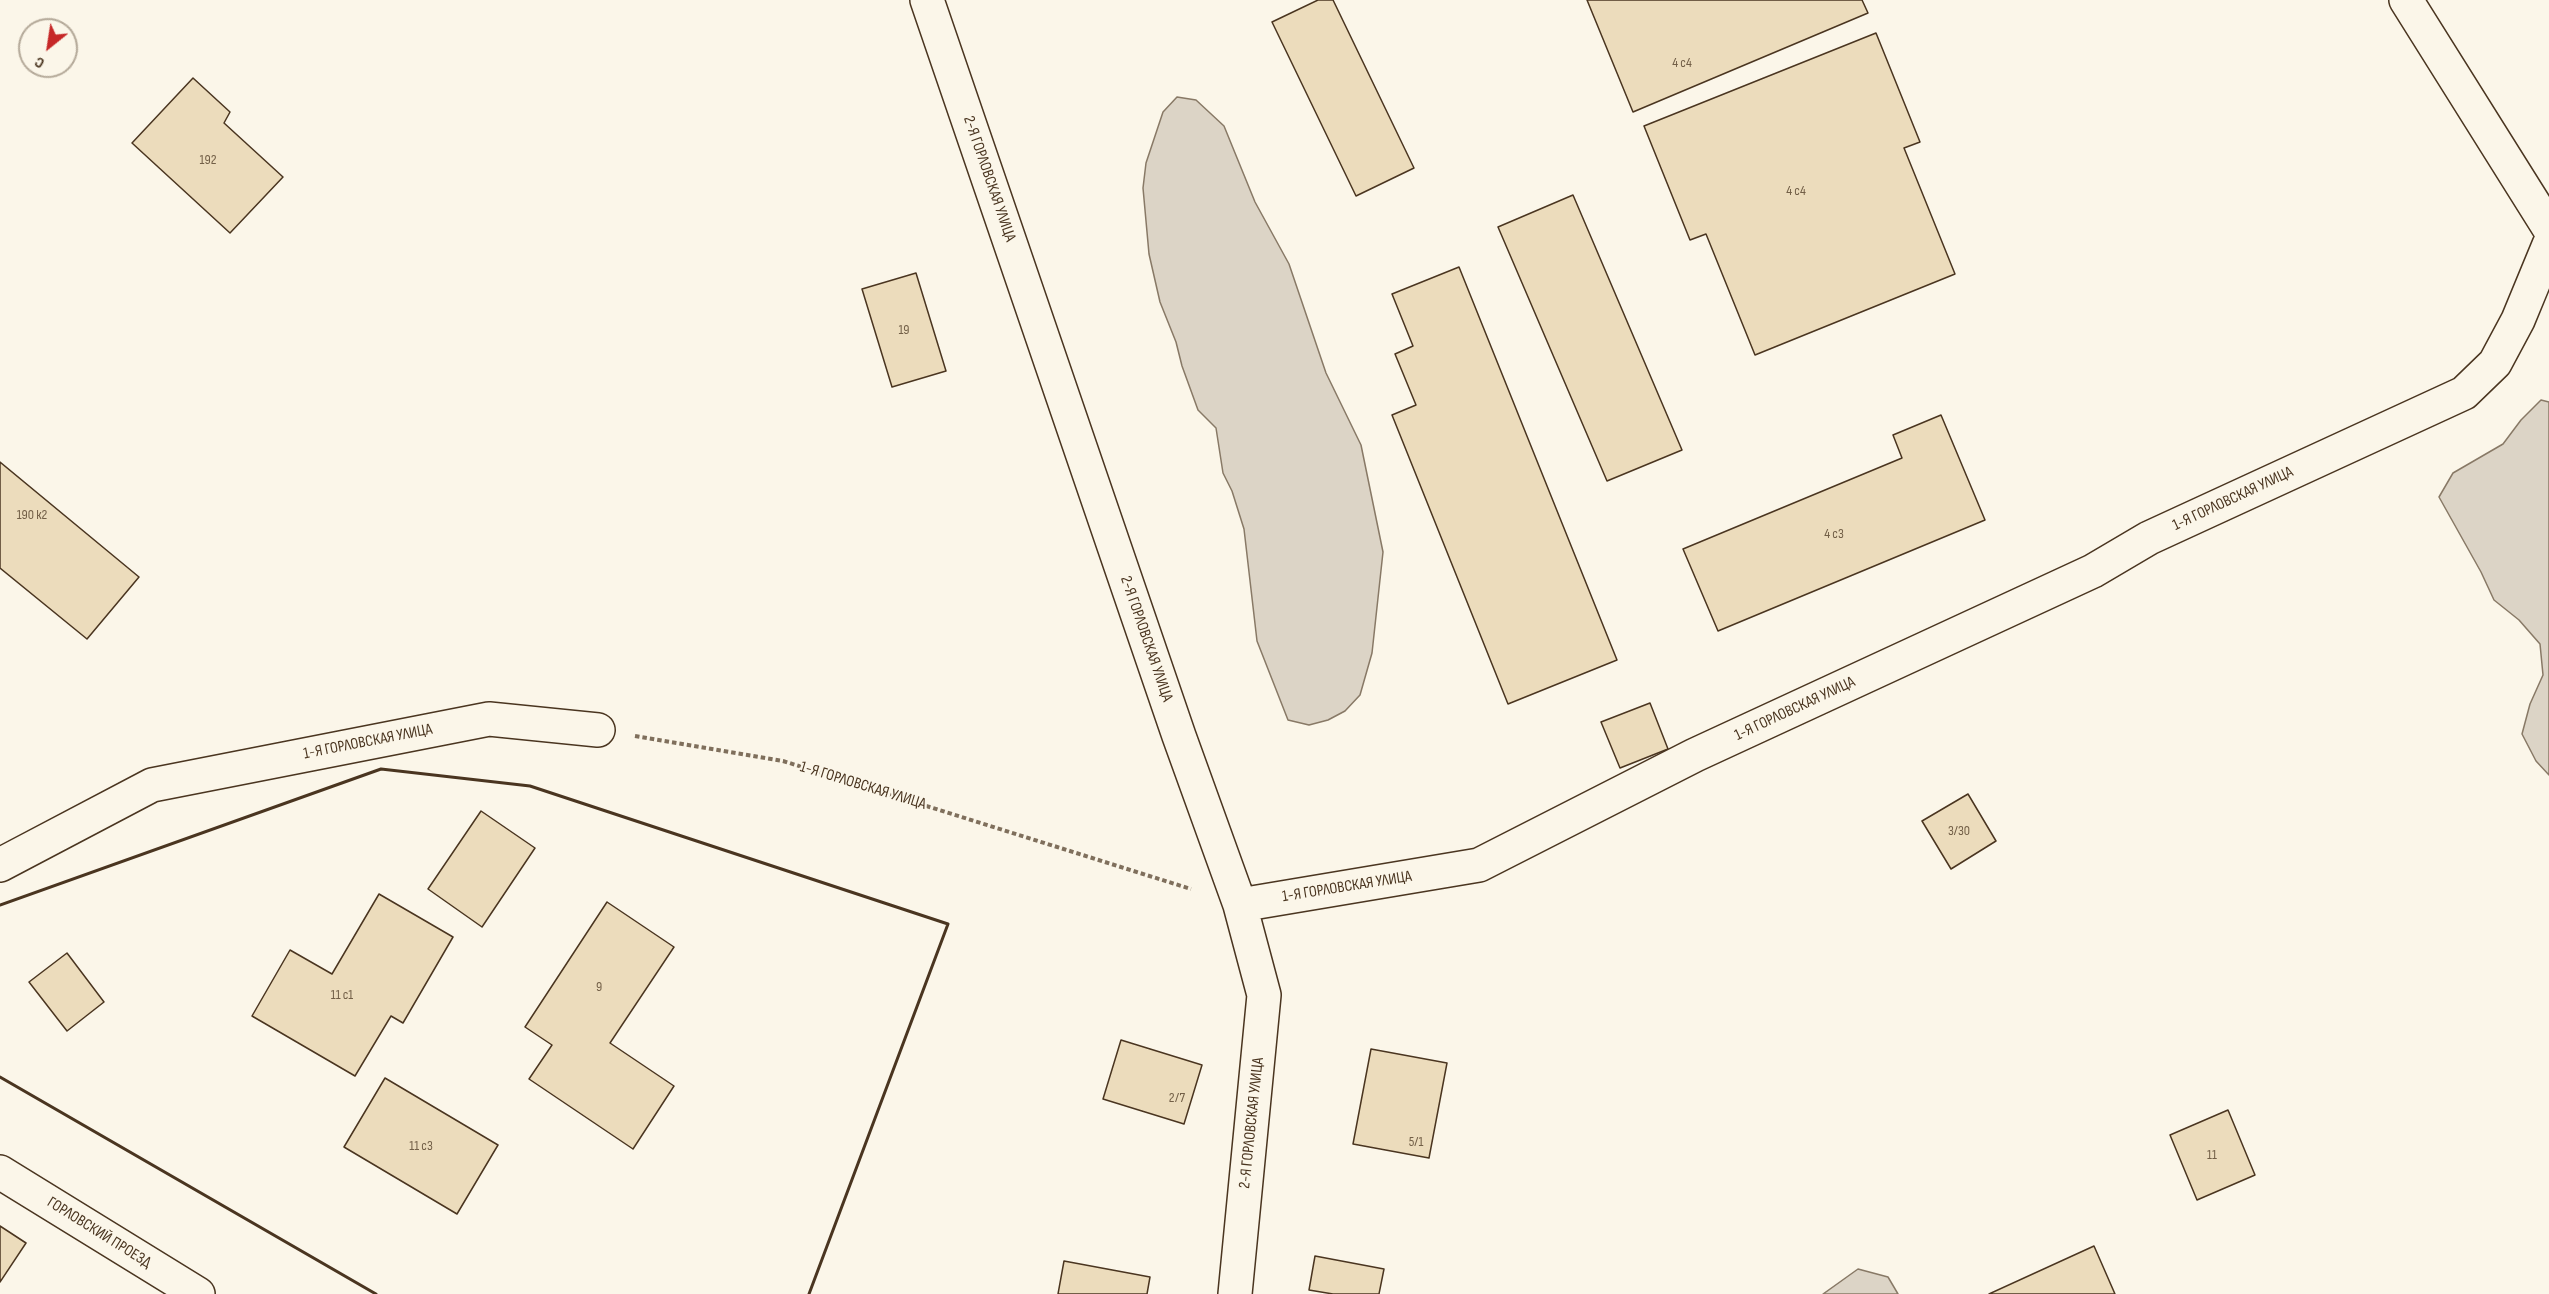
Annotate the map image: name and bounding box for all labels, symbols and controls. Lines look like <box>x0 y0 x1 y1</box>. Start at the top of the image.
north arrow <box>18 18 78 78</box>
text: С <box>31 52 48 73</box>
house number: 4 с4 <box>1672 55 1692 71</box>
street label: 2-Я ГОРЛОВСКАЯ УЛИЦА <box>958 114 1020 244</box>
house number: 192 <box>200 152 216 168</box>
house number: 4 с4 <box>1786 183 1806 199</box>
house number: 19 <box>898 322 910 338</box>
street label: 1-Я ГОРЛОВСКАЯ УЛИЦА <box>2170 463 2296 535</box>
house number: 190 к2 <box>17 507 47 523</box>
house number: 4 с3 <box>1824 526 1844 542</box>
street label: 2-Я ГОРЛОВСКАЯ УЛИЦА <box>1115 574 1177 704</box>
street label: 1-Я ГОРЛОВСКАЯ УЛИЦА <box>1732 673 1858 745</box>
street label: 1-Я ГОРЛОВСКАЯ УЛИЦА <box>302 720 434 764</box>
street label: 1-Я ГОРЛОВСКАЯ УЛИЦА <box>798 758 928 814</box>
house number: 3/30 <box>1948 823 1970 839</box>
street label: 1-Я ГОРЛОВСКАЯ УЛИЦА <box>1281 867 1413 907</box>
house number: 9 <box>596 979 602 995</box>
house number: 11 с1 <box>331 987 353 1003</box>
street label: 2-Я ГОРЛОВСКАЯ УЛИЦА <box>1236 1057 1268 1189</box>
house number: 2/7 <box>1169 1090 1185 1106</box>
house number: 5/1 <box>1409 1134 1423 1150</box>
house number: 11 с3 <box>409 1138 433 1154</box>
house number: 11 <box>2207 1147 2217 1163</box>
street label: ГОРЛОВСКИЙ ПРОЕЗД <box>43 1193 155 1273</box>

